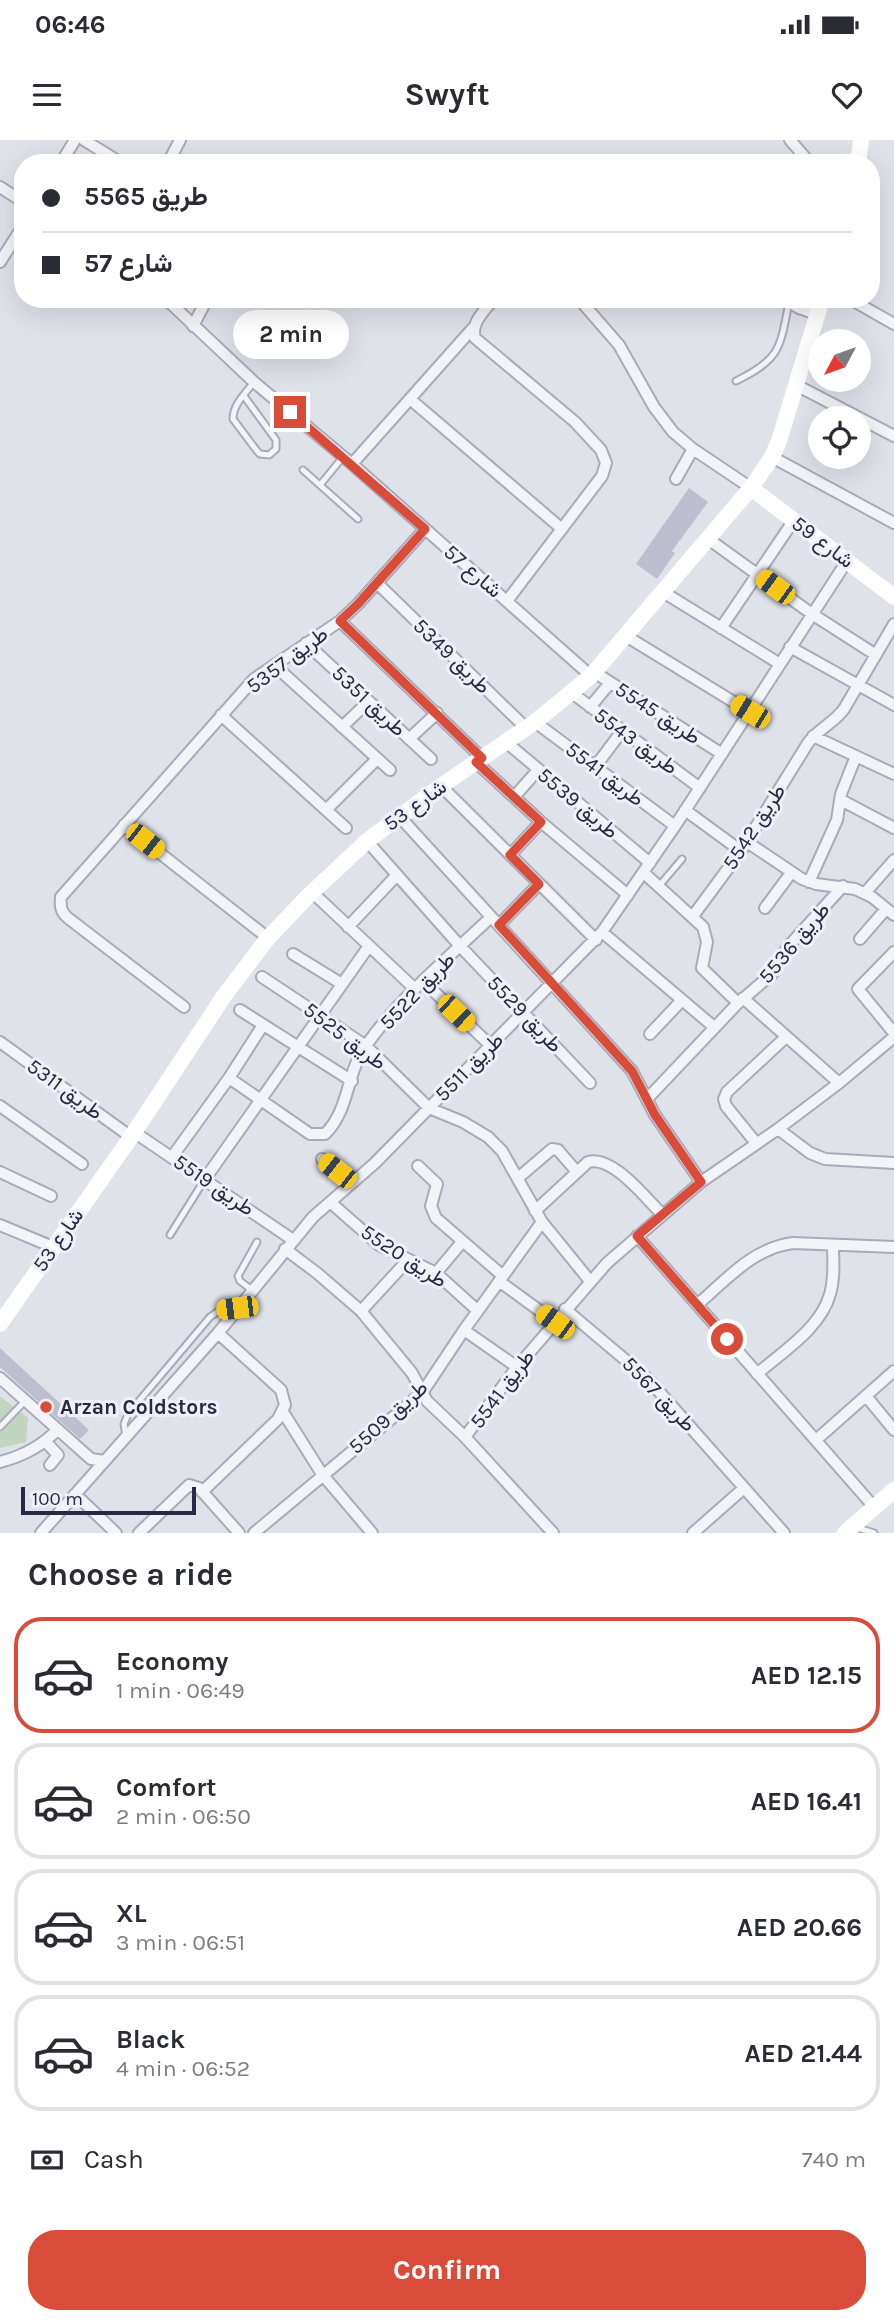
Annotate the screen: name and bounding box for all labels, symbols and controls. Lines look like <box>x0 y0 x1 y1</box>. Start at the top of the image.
text: 06:46 <box>35 9 106 40</box>
icon: menu <box>28 76 66 114</box>
text: Swyft <box>404 76 490 113</box>
icon: heart <box>828 76 866 114</box>
text: طريق 5565 <box>84 181 208 212</box>
text: شارع 57 <box>84 248 173 279</box>
callout: 2 min <box>232 310 348 359</box>
text: 2 min <box>259 321 323 348</box>
north arrow <box>808 329 872 392</box>
map controls <box>808 329 871 469</box>
route end <box>274 396 306 428</box>
button: locate <box>808 406 871 469</box>
street label: شارع 59 <box>786 511 859 575</box>
street label: شارع 57 <box>438 539 507 604</box>
car <box>752 566 799 608</box>
street label: طريق 5349 <box>408 613 495 699</box>
street label: طريق 5357 <box>242 622 333 699</box>
street label: طريق 5351 <box>326 661 411 742</box>
street label: طريق 5545 <box>610 677 705 750</box>
car <box>727 692 774 732</box>
street label: طريق 5543 <box>589 703 682 780</box>
street label: طريق 5541 <box>560 737 649 812</box>
street label: طريق 5539 <box>532 762 623 844</box>
street label: شارع 53 <box>379 774 452 837</box>
street label: طريق 5542 <box>717 780 791 875</box>
car <box>122 820 169 862</box>
street label: طريق 5536 <box>753 898 835 989</box>
street label: طريق 5522 <box>374 948 460 1035</box>
street label: طريق 5529 <box>482 971 568 1058</box>
car <box>434 991 479 1035</box>
street label: طريق 5525 <box>298 997 391 1076</box>
street label: طريق 5511 <box>430 1028 509 1107</box>
street label: طريق 5311 <box>22 1054 108 1125</box>
street label: طريق 5519 <box>168 1149 259 1222</box>
car <box>314 1150 361 1192</box>
street label: شارع 53 <box>28 1204 90 1277</box>
street label: طريق 5520 <box>356 1219 452 1294</box>
car <box>215 1295 260 1321</box>
car <box>532 1301 579 1343</box>
route start <box>711 1323 743 1355</box>
street label: طريق 5541 <box>465 1345 540 1434</box>
street label: طريق 5567 <box>617 1351 701 1437</box>
street label: طريق 5509 <box>344 1375 433 1459</box>
place label: Arzan Coldstors <box>60 1395 218 1419</box>
marker: Arzan Coldstors <box>38 1399 54 1415</box>
scale bar <box>21 1484 196 1516</box>
text: 100 m <box>32 1488 83 1510</box>
text: Choose a ride <box>28 1556 233 1593</box>
icon: car <box>32 1644 95 1707</box>
text: Economy <box>116 1646 228 1677</box>
text: AED 12.15 <box>751 1660 862 1691</box>
text: 1 min · 06:49 <box>116 1677 245 1704</box>
icon: car <box>32 1770 95 1833</box>
text: Comfort <box>116 1772 217 1803</box>
text: AED 16.41 <box>751 1786 862 1817</box>
text: 2 min · 06:50 <box>116 1803 251 1830</box>
icon: car <box>32 1896 95 1959</box>
text: XL <box>116 1898 147 1929</box>
text: AED 20.66 <box>737 1912 862 1943</box>
text: 3 min · 06:51 <box>116 1929 245 1956</box>
icon: car <box>32 2022 95 2085</box>
text: Black <box>116 2024 185 2055</box>
text: AED 21.44 <box>745 2038 862 2069</box>
text: 4 min · 06:52 <box>116 2055 250 2082</box>
icon: cash <box>28 2141 66 2179</box>
text: Cash <box>84 2144 144 2175</box>
text: 740 m <box>802 2146 866 2173</box>
button: Confirm <box>28 2230 866 2310</box>

